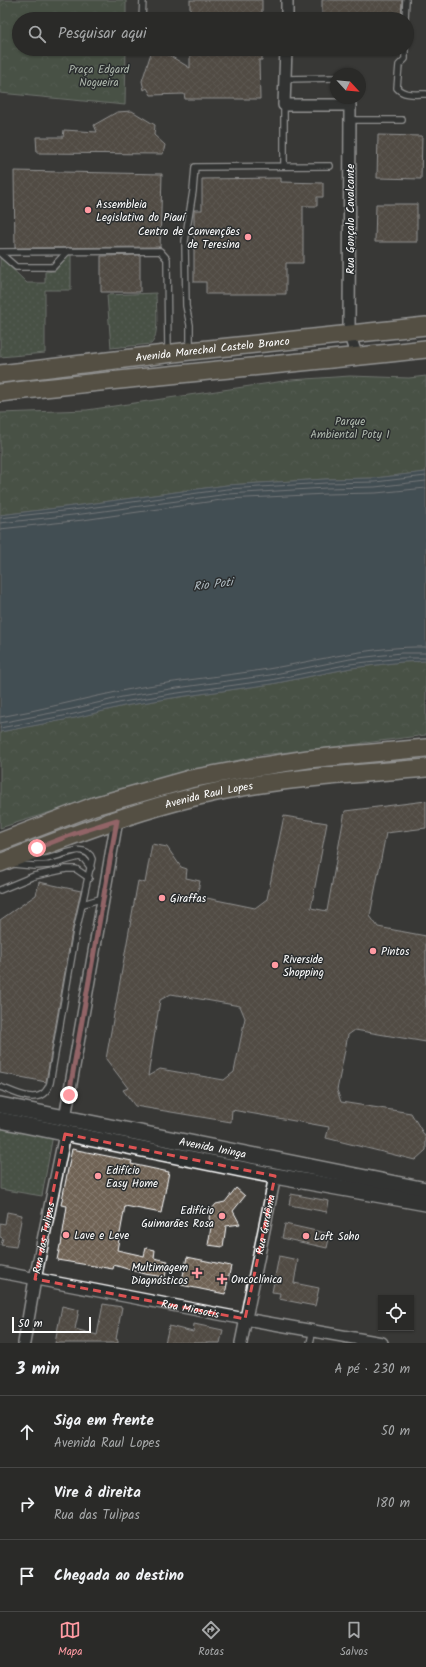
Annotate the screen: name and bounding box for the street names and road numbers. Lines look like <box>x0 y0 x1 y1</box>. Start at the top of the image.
street label: Rua Gonçalo Cavalcante <box>342 164 360 274</box>
street label: Avenida Marechal Castelo Branco <box>135 333 291 368</box>
street label: Avenida Raul Lopes <box>163 777 255 814</box>
street label: Avenida Ininga <box>177 1133 248 1164</box>
street label: Rua Gardênia <box>251 1193 281 1256</box>
street label: Rua das Tulipas <box>28 1200 61 1275</box>
street label: Rua Miosotis <box>160 1295 221 1324</box>

